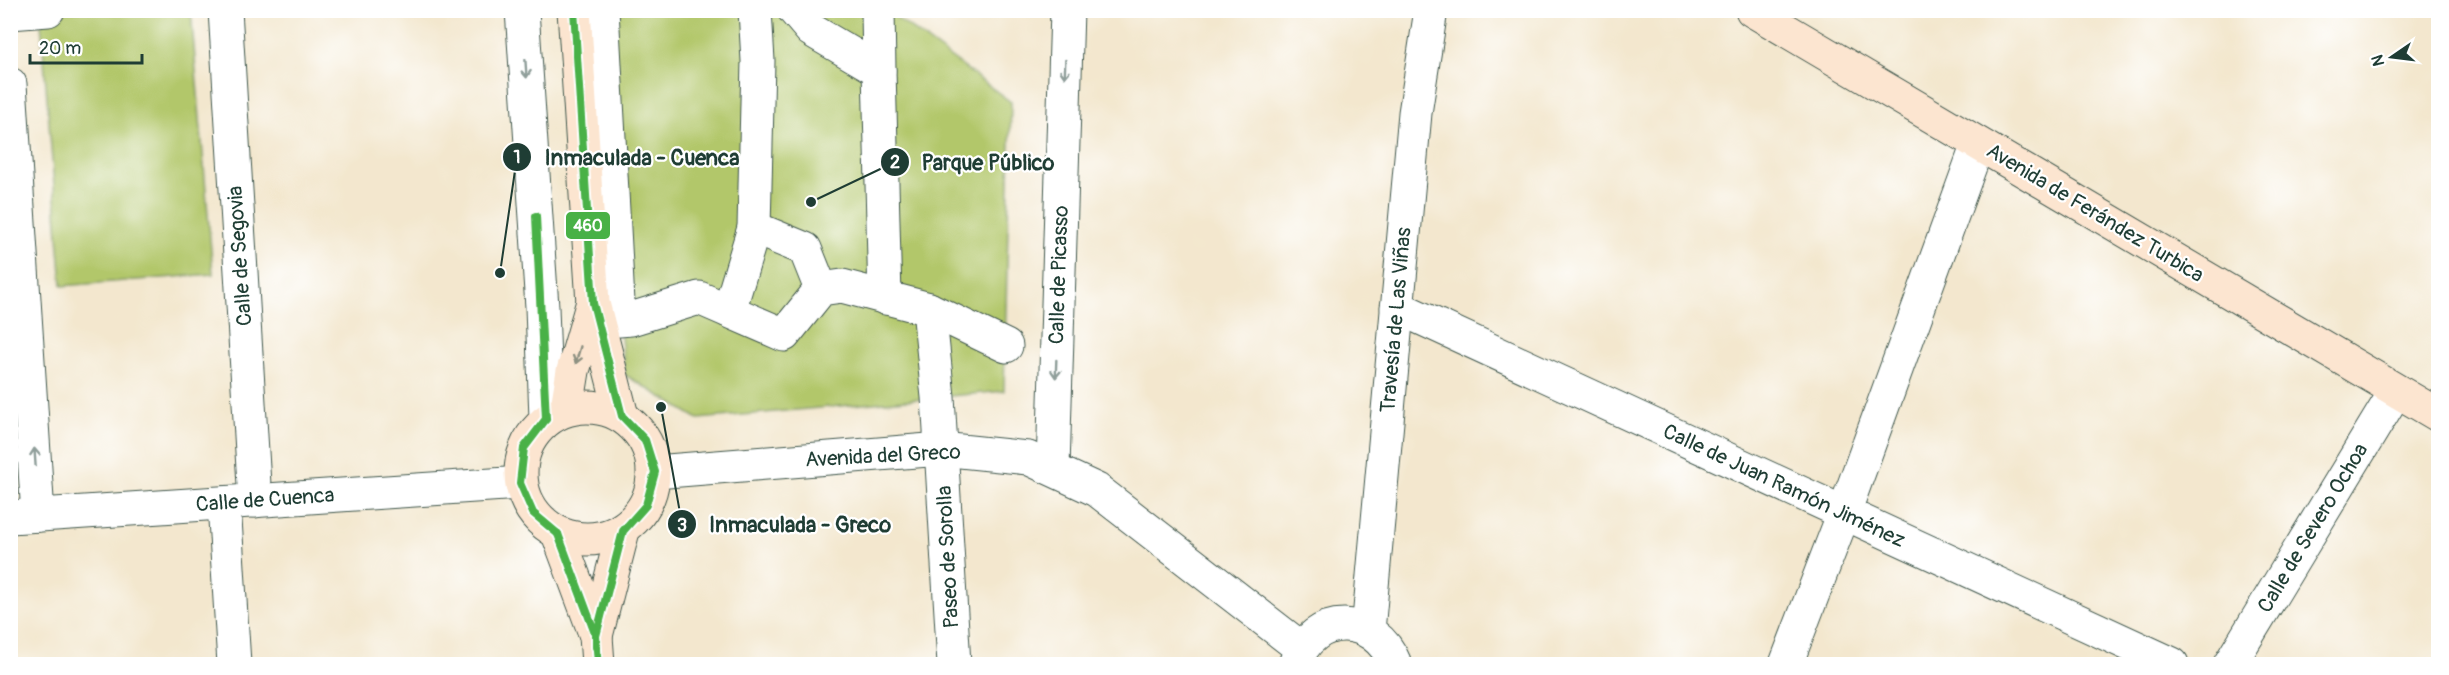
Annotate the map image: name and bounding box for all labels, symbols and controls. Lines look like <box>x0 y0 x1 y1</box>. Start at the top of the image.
scale bar <box>30 27 142 65</box>
north arrow <box>2362 27 2422 87</box>
text: 20 m <box>39 37 81 60</box>
text: N <box>2367 53 2389 68</box>
one-way arrow <box>521 58 532 78</box>
one-way arrow <box>1059 58 1070 78</box>
callout: Inmaculada - Cuenca <box>502 137 751 177</box>
street label: Avenida de Ferández Turbica <box>1981 137 2209 289</box>
callout: Parque Público <box>880 142 1067 182</box>
text: Inmaculada - Cuenca <box>545 144 739 172</box>
text: 1 <box>513 146 521 169</box>
text: Parque Público <box>922 149 1055 177</box>
text: 2 <box>890 151 900 174</box>
street label: Calle de Segovia <box>222 185 258 327</box>
street label: Calle de Picasso <box>1043 205 1075 345</box>
line badge: 460 <box>565 211 611 240</box>
text: 460 <box>573 216 603 236</box>
street label: Travesía de Las Viñas <box>1374 225 1418 414</box>
one-way arrow <box>572 345 583 364</box>
one-way arrow <box>1050 358 1062 378</box>
street label: Calle de Juan Ramón Jiménez <box>1659 418 1909 554</box>
street label: Avenida del Greco <box>805 438 961 474</box>
street label: Calle de Severo Ochoa <box>2252 438 2374 618</box>
one-way arrow <box>29 447 40 467</box>
street label: Calle de Cuenca <box>195 482 335 518</box>
street label: Paseo de Sorolla <box>931 485 965 629</box>
callout: Inmaculada - Greco <box>667 504 903 544</box>
text: Inmaculada - Greco <box>709 511 891 539</box>
text: 3 <box>677 514 687 537</box>

